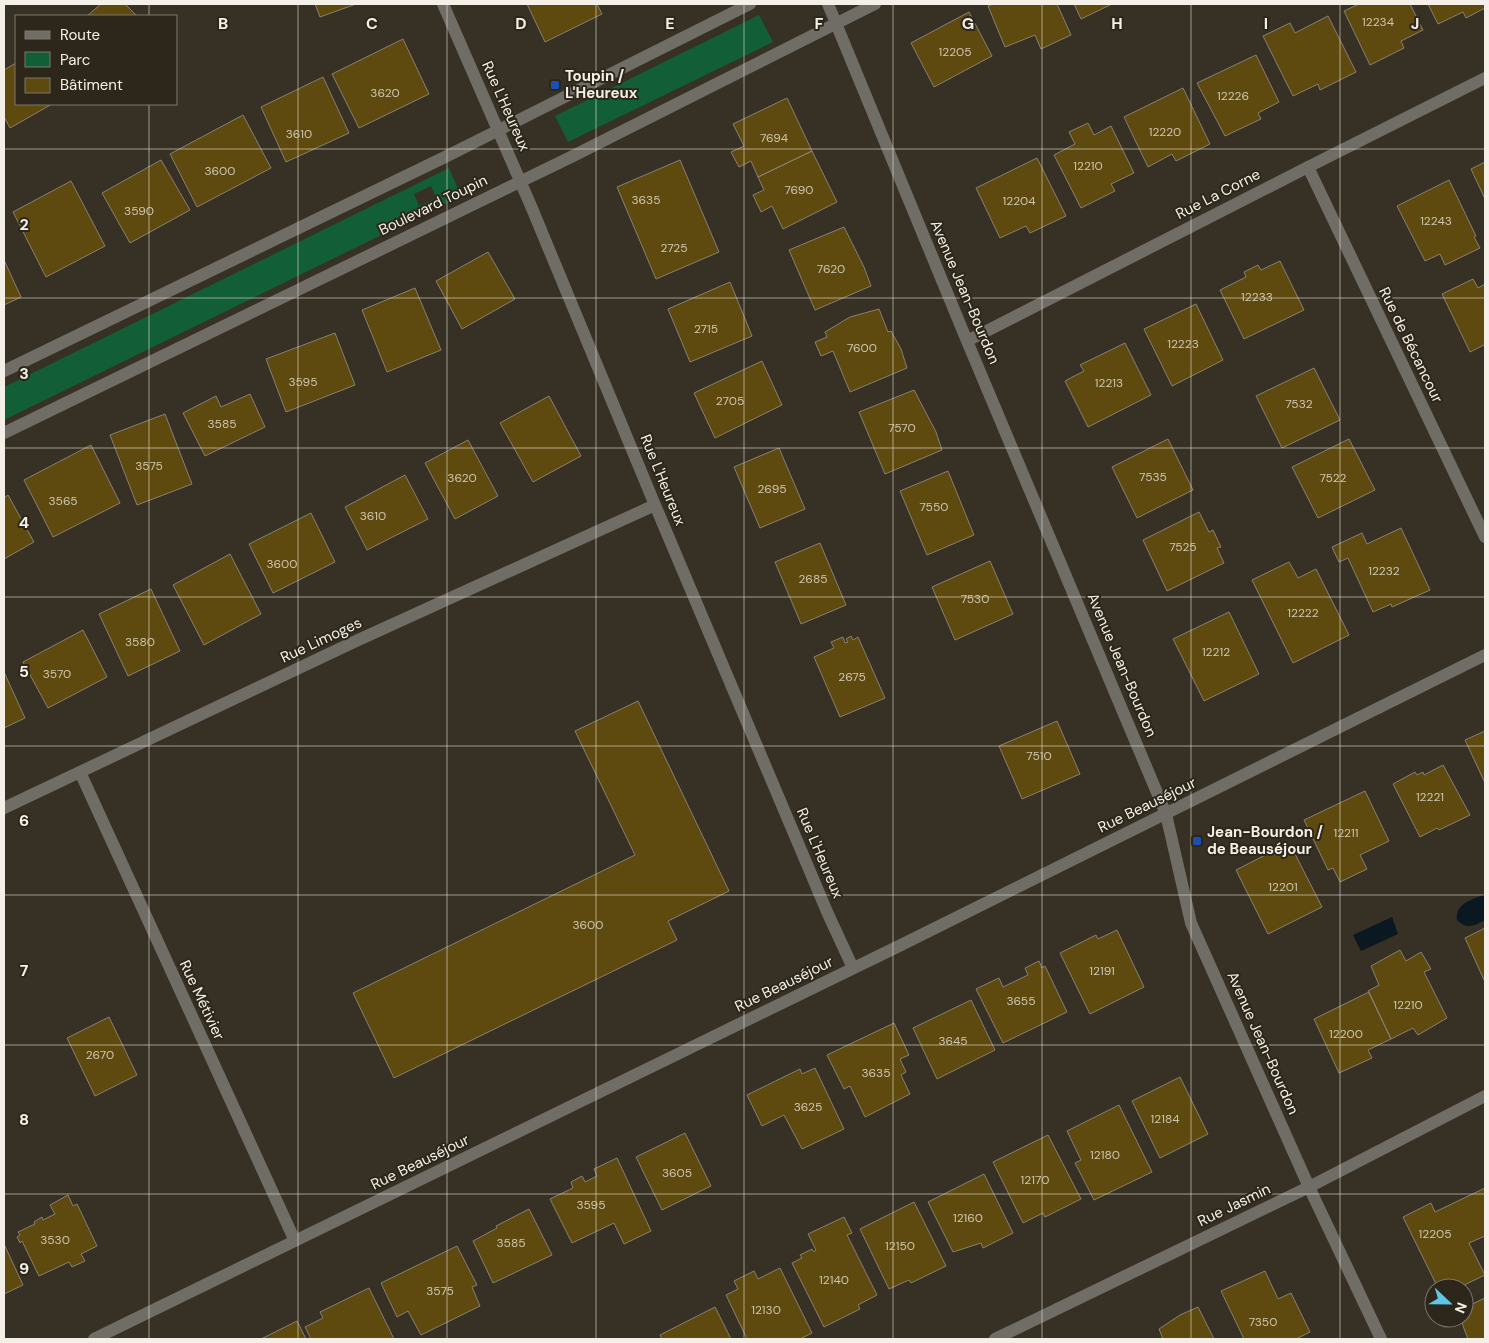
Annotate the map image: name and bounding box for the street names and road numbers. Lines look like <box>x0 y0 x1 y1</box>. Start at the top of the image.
street label: Rue L'Heureux <box>477 58 535 155</box>
street label: Rue La Corne <box>1172 164 1264 224</box>
street label: Boulevard Toupin <box>375 170 491 240</box>
street label: Avenue Jean-Bourdon <box>926 217 1004 367</box>
street label: Rue de Bécancour <box>1374 284 1448 407</box>
street label: Rue L'Heureux <box>636 431 691 529</box>
street label: Avenue Jean-Bourdon <box>1083 590 1161 740</box>
street label: Rue Limoges <box>277 612 365 668</box>
street label: Rue Beauséjour <box>1094 772 1200 837</box>
street label: Rue L'Heureux <box>792 805 848 902</box>
street label: Rue Beauséjour <box>731 951 837 1016</box>
street label: Rue Métivier <box>175 957 229 1044</box>
street label: Avenue Jean-Bourdon <box>1222 968 1304 1118</box>
street label: Rue Beauséjour <box>367 1129 473 1194</box>
street label: Rue Jasmin <box>1194 1179 1274 1231</box>

